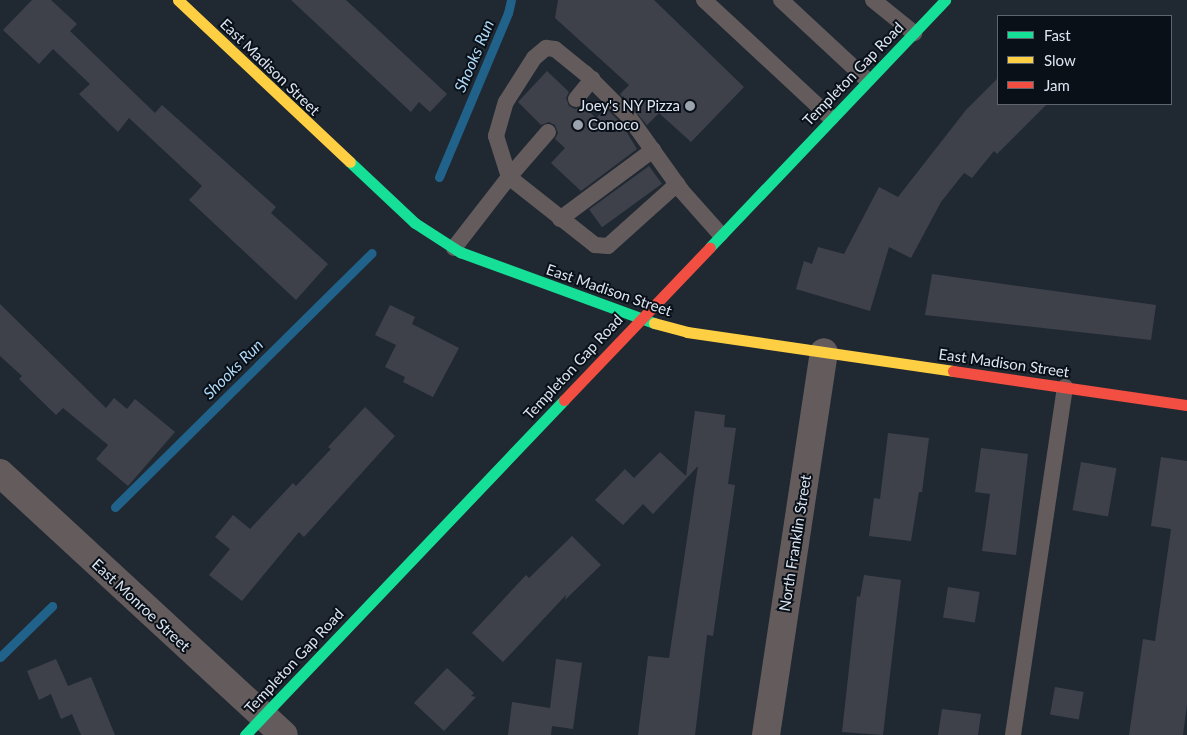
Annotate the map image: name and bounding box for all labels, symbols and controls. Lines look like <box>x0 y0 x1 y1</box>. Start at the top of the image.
street label: East Madison Street <box>216 15 324 119</box>
legend <box>997 15 1172 105</box>
water label: Shooks Run <box>450 17 498 95</box>
street label: Templeton Gap Road <box>799 18 907 130</box>
text: Fast <box>1044 26 1071 44</box>
text: Slow <box>1044 51 1076 69</box>
text: Jam <box>1044 76 1070 94</box>
place label: Joey's NY Pizza <box>578 97 680 115</box>
marker: Joey's NY Pizza <box>684 100 696 112</box>
place label: Conoco <box>588 116 639 134</box>
marker: Conoco <box>572 119 584 131</box>
street label: East Madison Street <box>544 260 674 320</box>
street label: Templeton Gap Road <box>520 311 626 423</box>
water label: Shooks Run <box>199 335 267 403</box>
street label: East Madison Street <box>938 345 1070 381</box>
street label: North Franklin Street <box>775 473 815 613</box>
street label: East Monroe Street <box>88 555 194 655</box>
street label: Templeton Gap Road <box>241 605 347 717</box>

